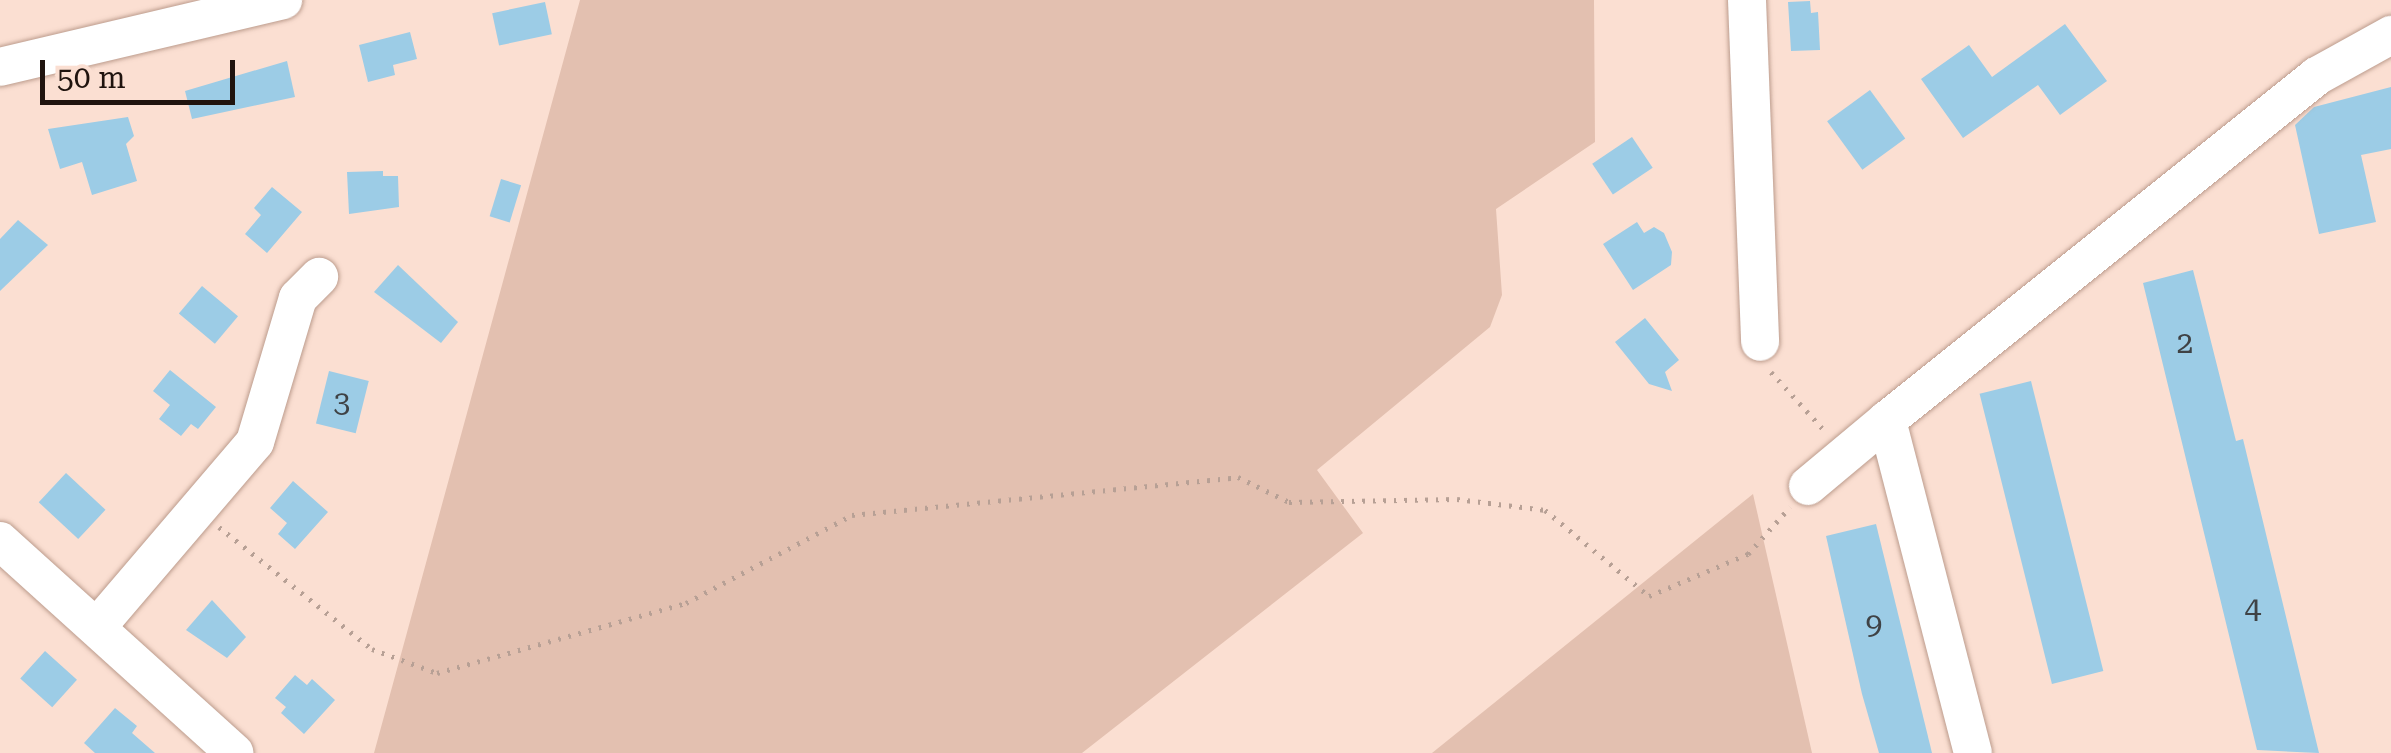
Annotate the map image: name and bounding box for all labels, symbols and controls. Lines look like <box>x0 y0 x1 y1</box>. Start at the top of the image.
scale bar <box>45 40 240 102</box>
text: 50 m <box>57 60 126 95</box>
house number: 2 <box>2177 325 2193 361</box>
house number: 3 <box>334 384 350 420</box>
house number: 4 <box>2245 590 2261 626</box>
house number: 9 <box>1866 606 1882 642</box>

